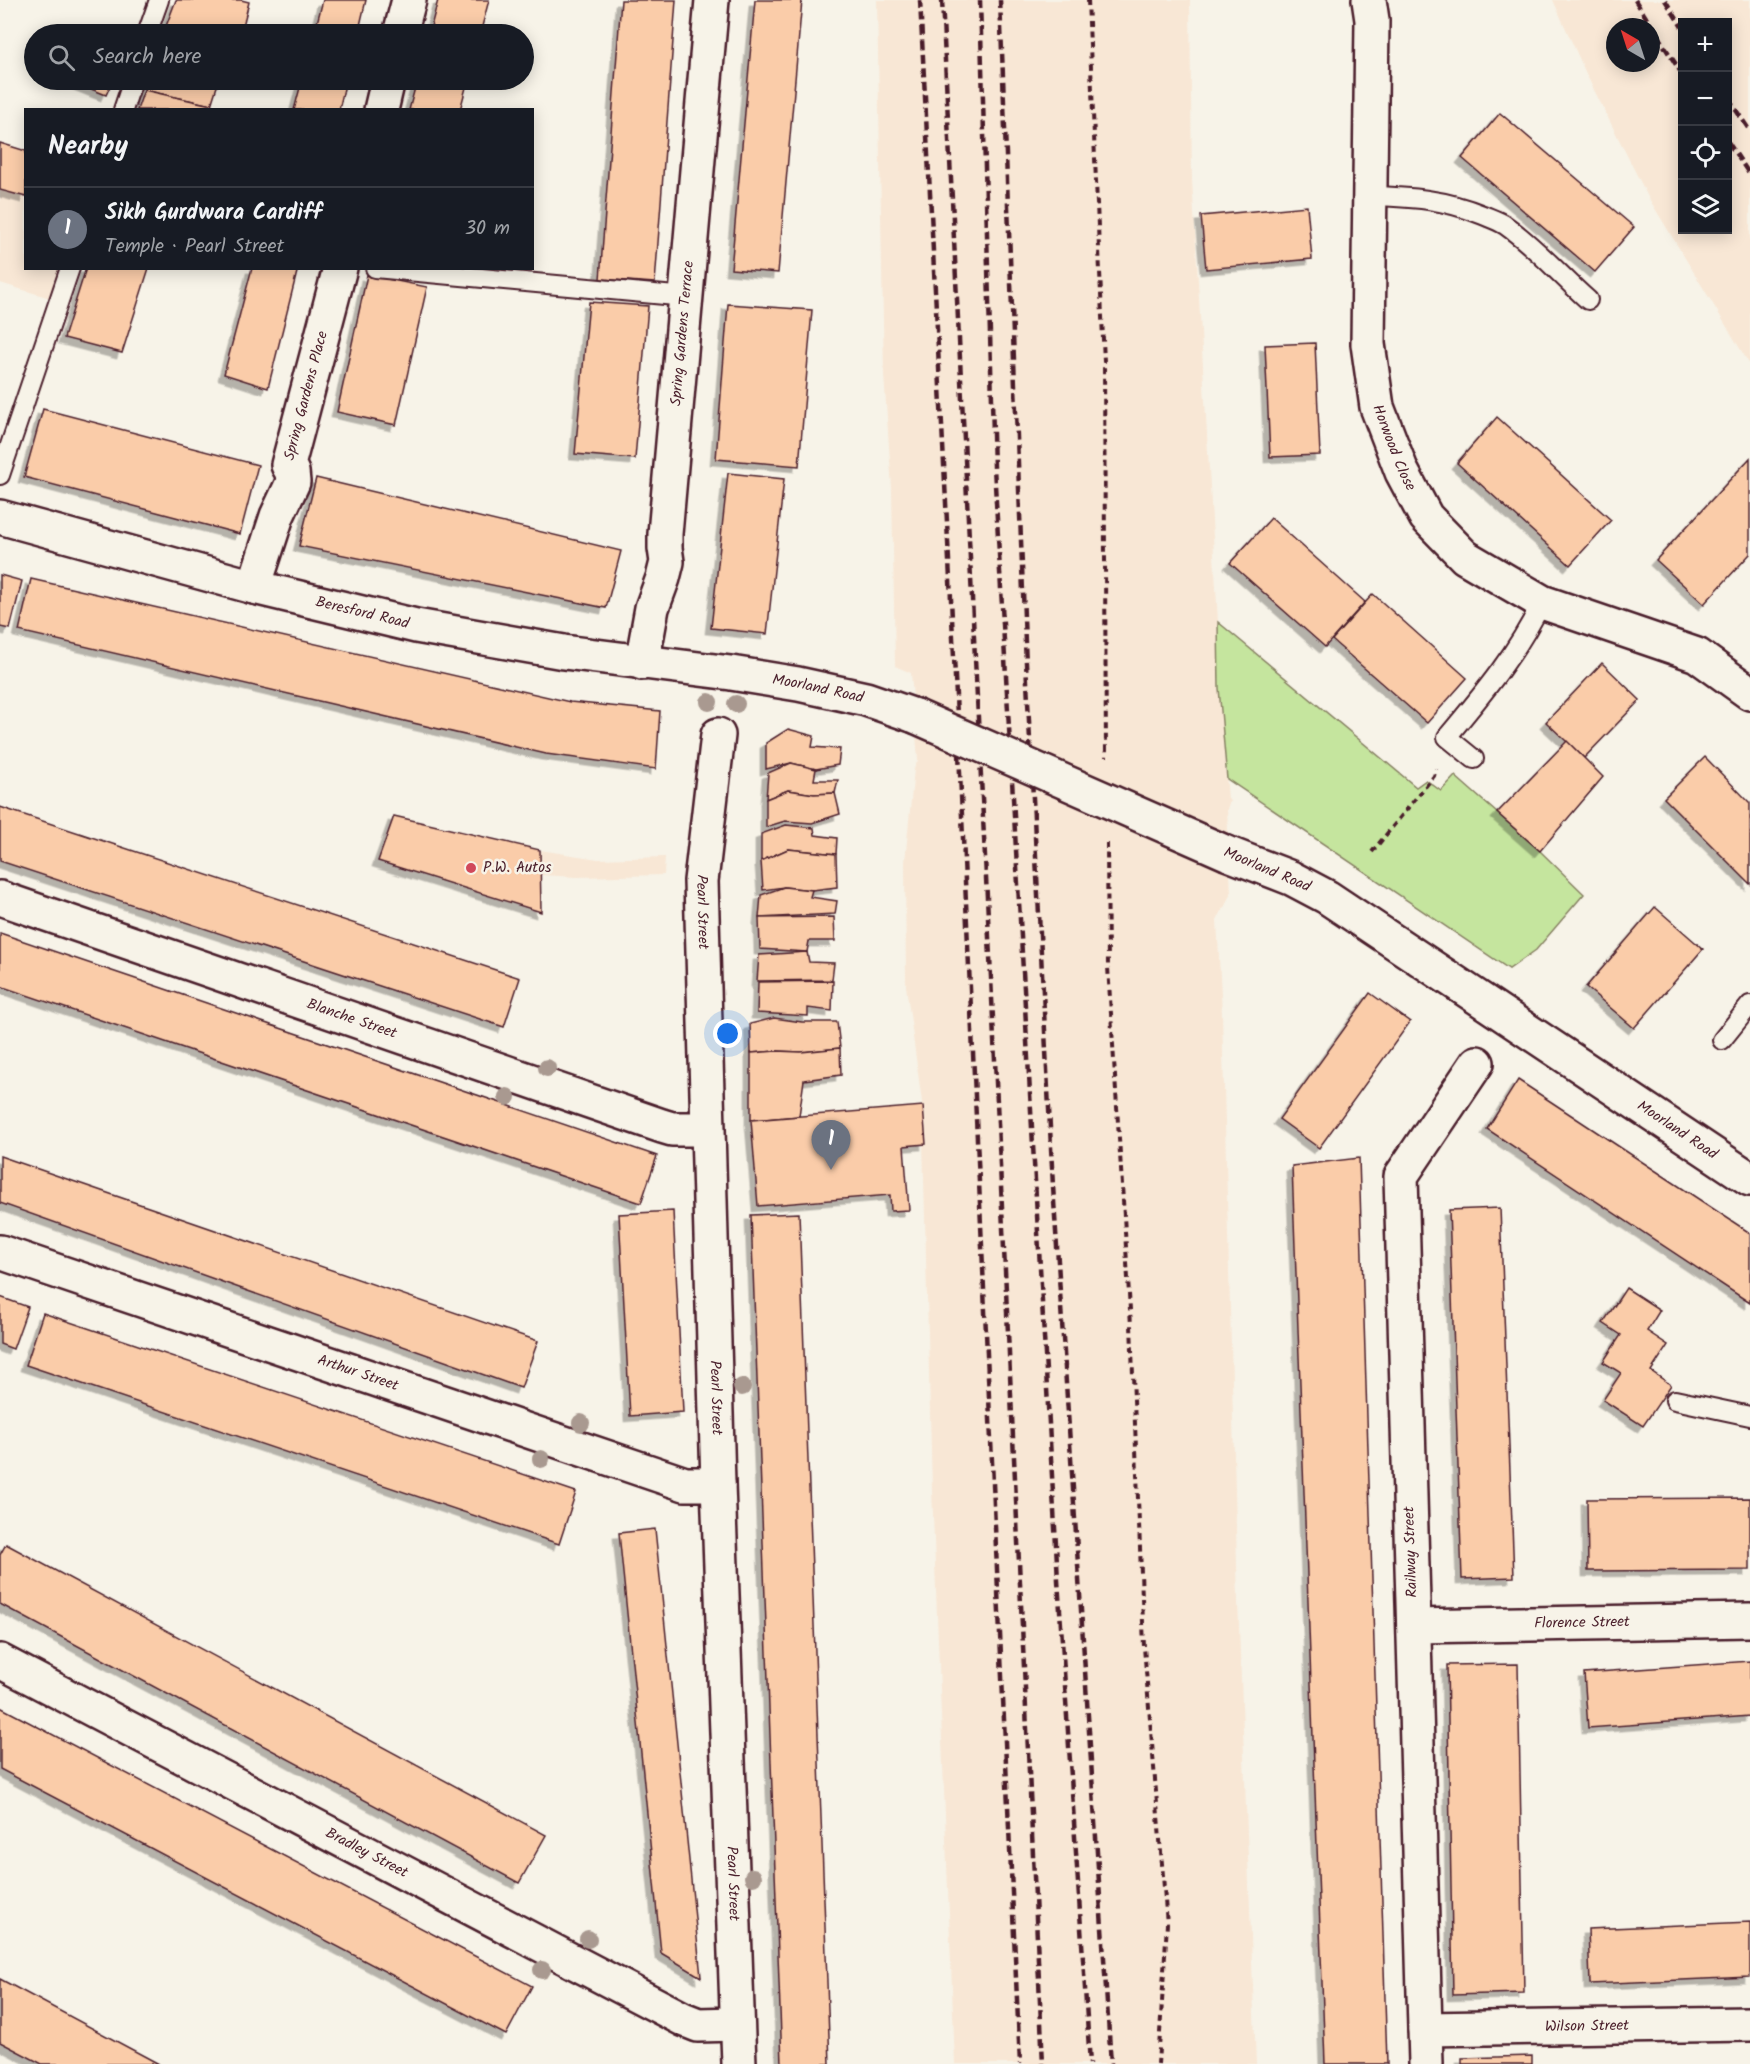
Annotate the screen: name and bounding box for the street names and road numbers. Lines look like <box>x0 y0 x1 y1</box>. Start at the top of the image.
street label: Spring Gardens Terrace <box>664 259 701 407</box>
street label: Spring Gardens Place <box>278 328 335 463</box>
street label: Horwood Close <box>1365 401 1422 496</box>
street label: Beresford Road <box>313 590 412 636</box>
street label: Moorland Road <box>770 668 866 710</box>
street label: Moorland Road <box>1220 841 1315 899</box>
street label: Pearl Street <box>689 873 715 950</box>
street label: Blanche Street <box>303 993 400 1046</box>
street label: Moorland Road <box>1632 1095 1723 1166</box>
street label: Arthur Street <box>314 1348 402 1398</box>
street label: Pearl Street <box>703 1360 729 1436</box>
street label: Railway Street <box>1397 1506 1425 1598</box>
street label: Florence Street <box>1534 1610 1630 1636</box>
street label: Bradley Street <box>321 1822 413 1885</box>
street label: Pearl Street <box>719 1846 746 1921</box>
street label: Wilson Street <box>1545 2014 1629 2039</box>

